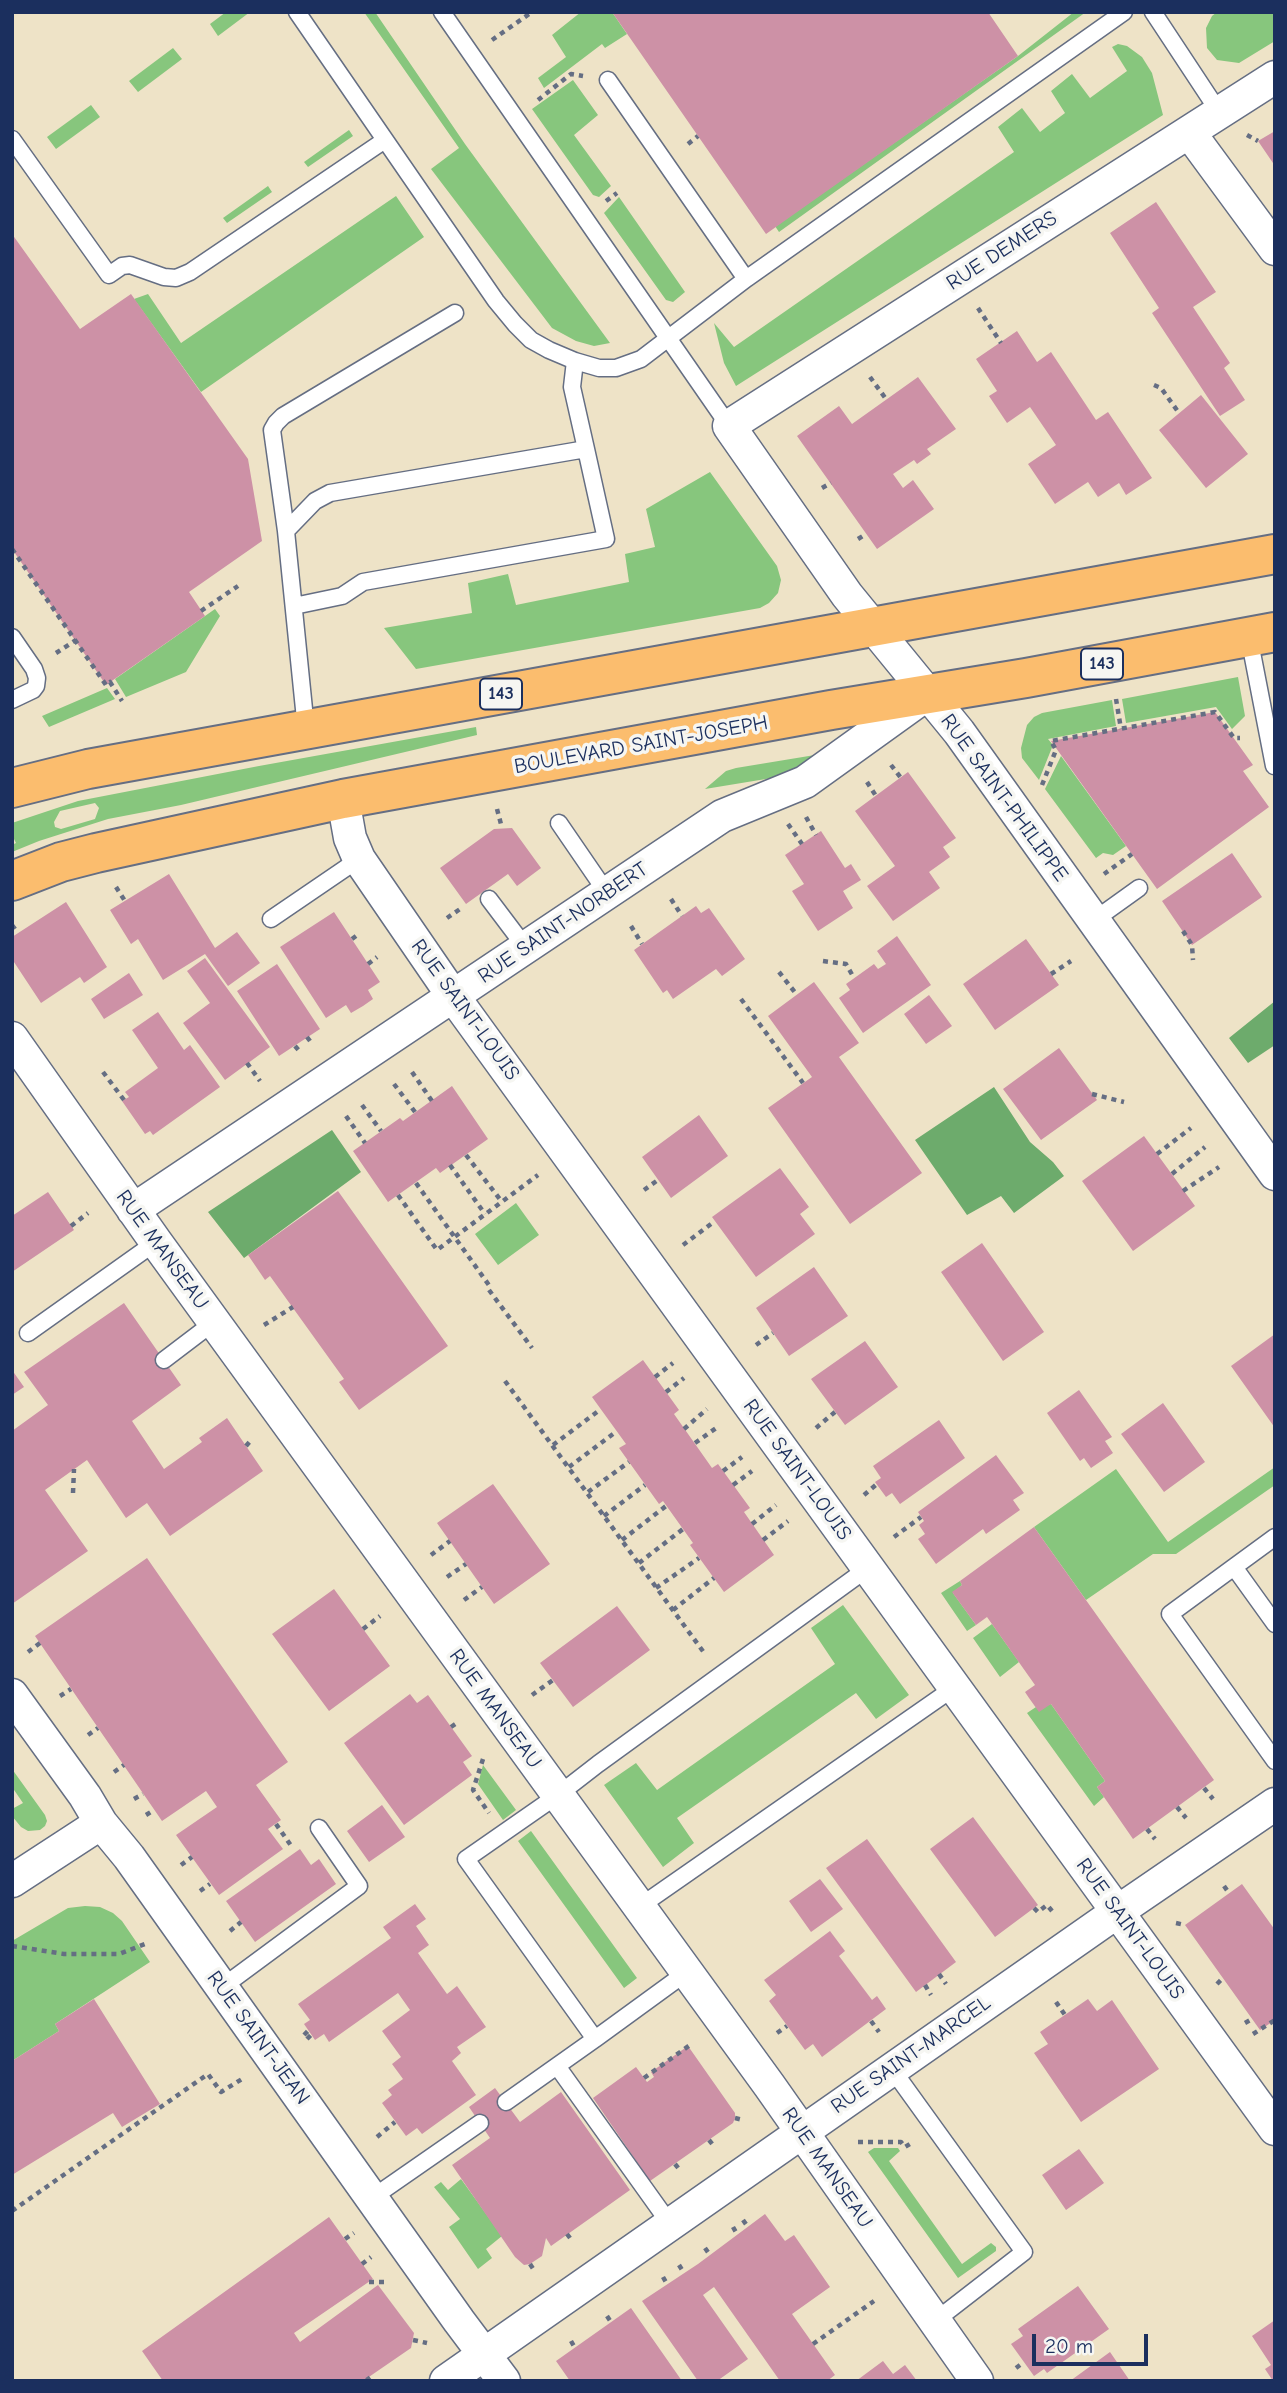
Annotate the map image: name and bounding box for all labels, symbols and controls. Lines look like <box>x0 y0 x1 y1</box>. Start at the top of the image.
street label: RUE DEMERS <box>942 206 1062 296</box>
road number: 143 <box>1081 649 1123 680</box>
road number: 143 <box>480 678 522 709</box>
street label: RUE SAINT-PHILIPPE <box>935 709 1073 887</box>
street label: BOULEVARD SAINT-JOSEPH <box>512 710 770 780</box>
street label: RUE SAINT-NORBERT <box>473 857 653 989</box>
street label: RUE SAINT-LOUIS <box>405 935 525 1085</box>
street label: RUE MANSEAU <box>110 1185 214 1315</box>
street label: RUE SAINT-LOUIS <box>737 1395 857 1545</box>
street label: RUE MANSEAU <box>443 1644 547 1774</box>
street label: RUE SAINT-LOUIS <box>1070 1854 1190 2004</box>
street label: RUE SAINT-JEAN <box>201 1966 315 2110</box>
street label: RUE SAINT-MARCEL <box>826 1991 996 2119</box>
street label: RUE MANSEAU <box>776 2103 878 2233</box>
scale bar <box>1035 2320 1150 2364</box>
text: 20 m <box>1045 2334 1093 2358</box>

